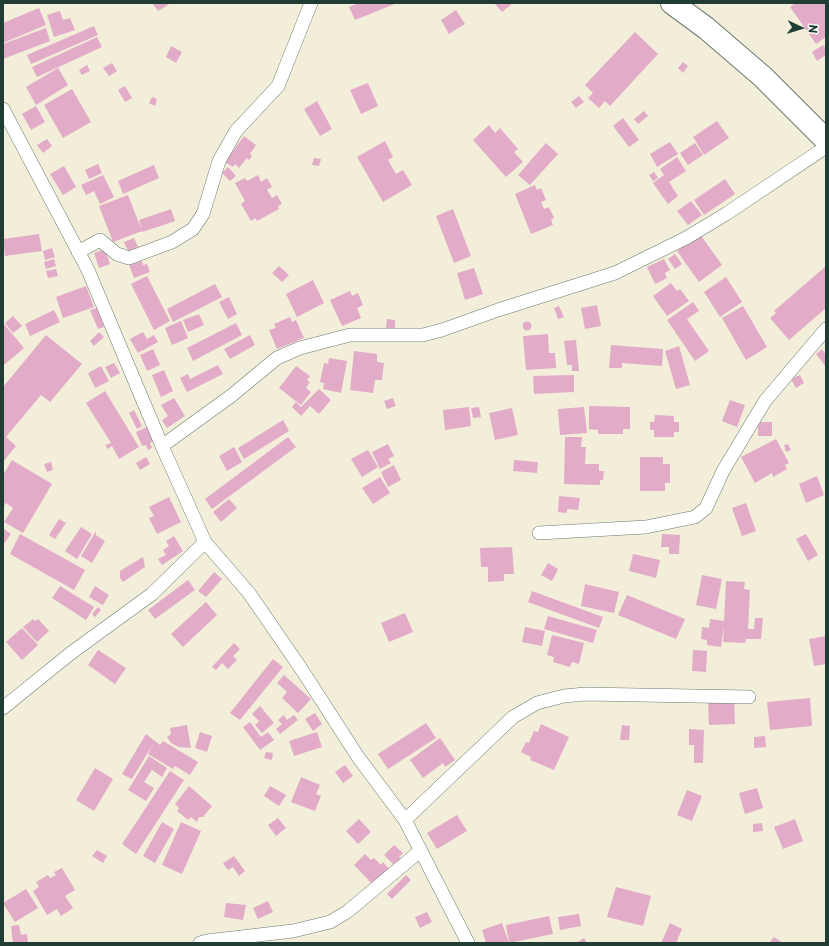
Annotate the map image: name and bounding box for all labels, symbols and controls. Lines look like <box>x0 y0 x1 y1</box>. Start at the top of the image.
north arrow <box>781 8 821 48</box>
text: N <box>805 24 822 34</box>

